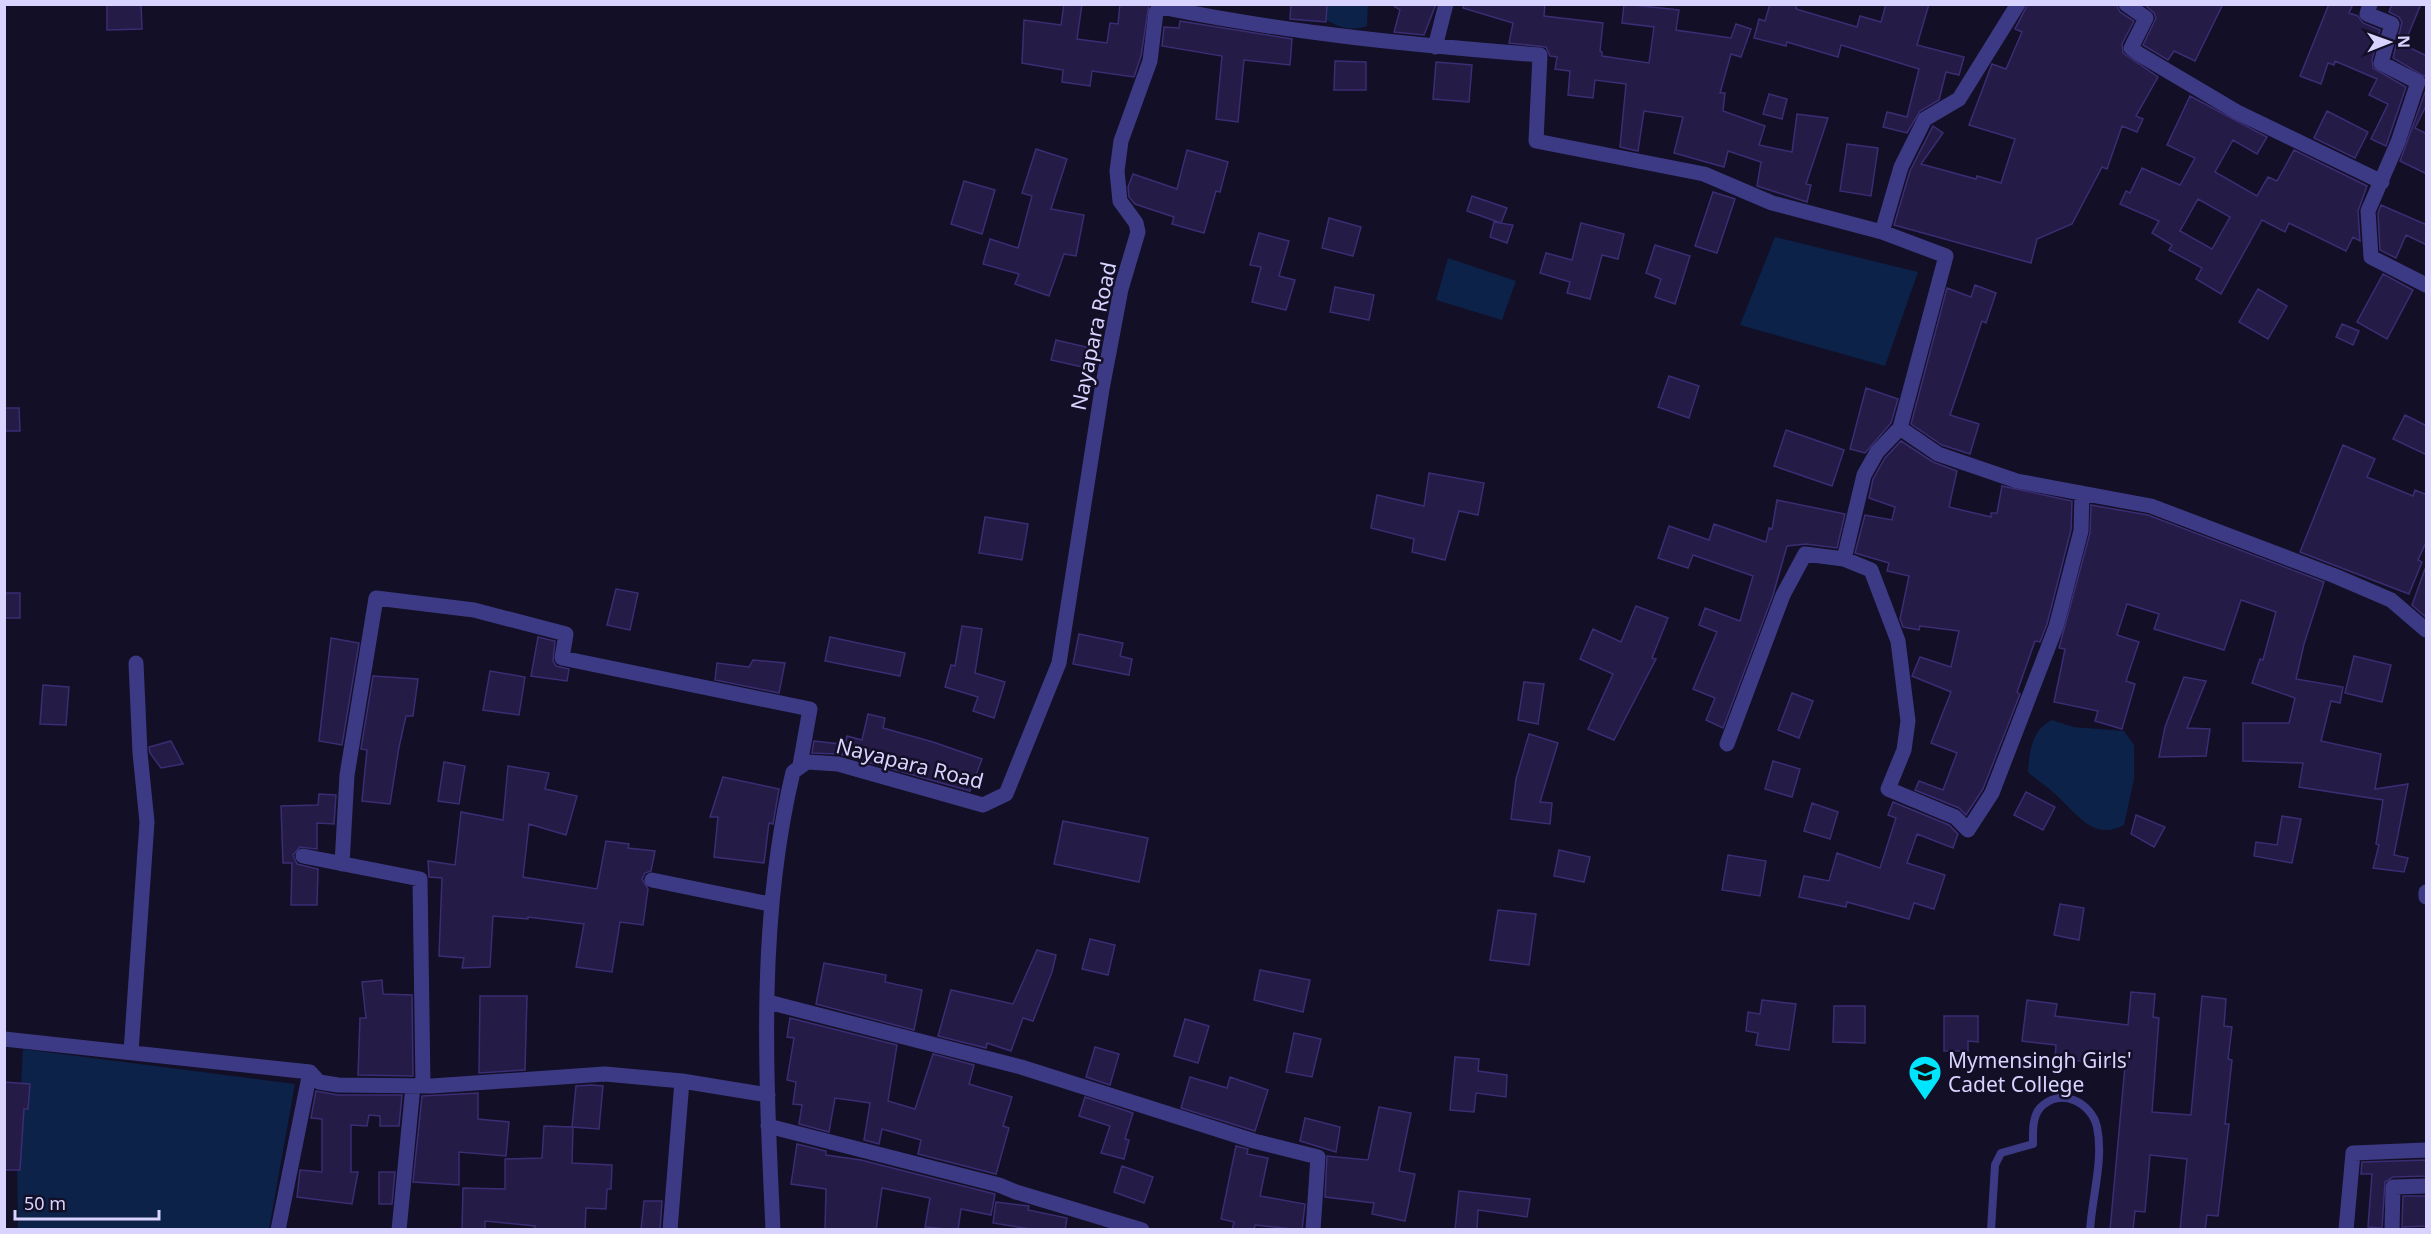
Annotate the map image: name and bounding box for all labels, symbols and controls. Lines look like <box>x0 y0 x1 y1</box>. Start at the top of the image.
north arrow <box>2359 12 2419 72</box>
text: N <box>2393 35 2415 48</box>
street label: Nayapara Road <box>1064 259 1122 413</box>
street label: Nayapara Road <box>833 731 987 795</box>
place label: Mymensingh Girls' Cadet College <box>1948 1046 2132 1098</box>
school or university icon: Mymensingh Girls' Cadet College <box>1907 1054 1943 1101</box>
scale bar <box>15 1183 159 1221</box>
text: 50 m <box>24 1191 66 1215</box>

